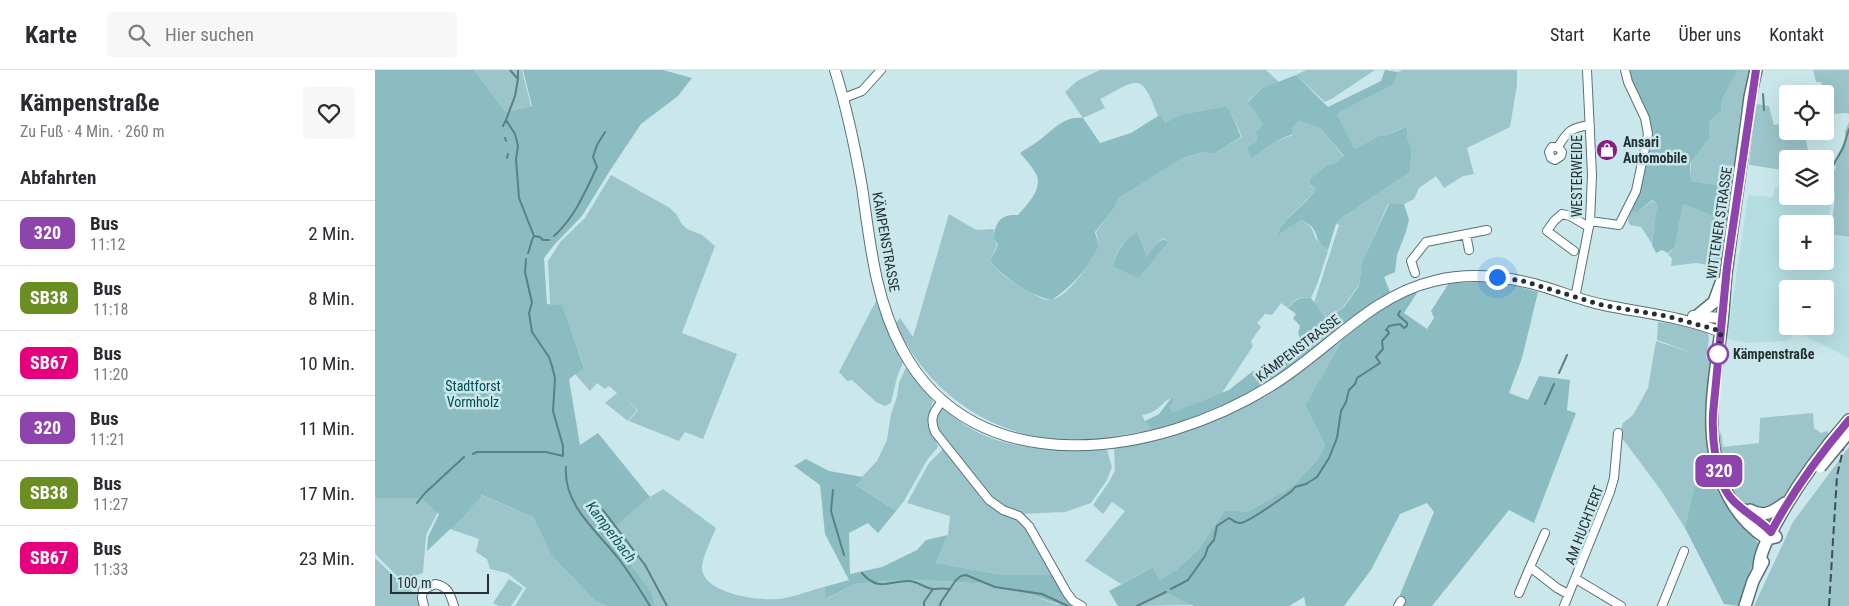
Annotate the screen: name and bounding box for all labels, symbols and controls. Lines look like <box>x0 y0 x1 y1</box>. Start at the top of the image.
search box <box>107 12 457 57</box>
text: Karte <box>25 21 77 49</box>
icon: search <box>125 21 153 49</box>
text: Hier suchen <box>165 23 254 46</box>
text: Start <box>1550 24 1584 45</box>
text: Karte <box>1612 24 1651 45</box>
text: Über uns <box>1679 24 1741 45</box>
text: Kontakt <box>1769 24 1824 45</box>
map controls <box>1779 85 1834 335</box>
button: locate <box>1779 85 1834 140</box>
button: heart <box>303 87 355 139</box>
text: Kämpenstraße <box>20 89 160 117</box>
text: Zu Fuß · 4 Min. · 260 m <box>20 122 164 141</box>
place label: Ansari Automobile <box>1623 134 1688 166</box>
street label: WESTERWEIDE <box>1569 135 1585 217</box>
shop icon: Ansari Automobile <box>1595 138 1619 162</box>
button: layers <box>1779 150 1834 205</box>
text: Abfahrten <box>20 166 96 189</box>
street label: WITTENER STRASSE <box>1703 166 1735 280</box>
street label: KÄMPENSTRASSE <box>869 191 903 293</box>
text: Bus <box>90 212 119 235</box>
button: + <box>1779 215 1834 270</box>
text: 320 <box>34 222 61 243</box>
text: 2 Min. <box>308 222 355 245</box>
text: 11:12 <box>90 235 125 254</box>
your location <box>1485 265 1510 290</box>
text: Bus <box>93 277 122 300</box>
button: − <box>1779 280 1834 335</box>
text: SB38 <box>30 287 68 308</box>
text: 8 Min. <box>308 287 355 310</box>
text: 11:18 <box>93 300 128 319</box>
street label: KÄMPENSTRASSE <box>1253 311 1343 385</box>
text: Bus <box>93 342 122 365</box>
marker: Kämpenstraße <box>1707 343 1729 365</box>
place label: Kämpenstraße <box>1733 346 1815 362</box>
text: SB67 <box>30 352 68 373</box>
text: 10 Min. <box>299 352 355 375</box>
text: 11:20 <box>93 365 128 384</box>
park label: Stadtforst Vormholz <box>445 378 501 410</box>
text: Bus <box>90 407 119 430</box>
text: 320 <box>34 417 61 438</box>
text: 11 Min. <box>299 417 355 440</box>
text: 11:21 <box>90 430 125 449</box>
line badge: 320 <box>1690 455 1748 487</box>
text: 320 <box>1705 460 1733 481</box>
text: Bus <box>93 472 122 495</box>
text: SB38 <box>30 482 68 503</box>
text: 17 Min. <box>299 482 355 505</box>
street label: AM HUCHTERT <box>1562 483 1606 567</box>
text: 11:27 <box>93 495 128 514</box>
water label: Kamperbach <box>582 498 640 566</box>
text: Bus <box>93 537 122 560</box>
text: SB67 <box>30 547 68 568</box>
text: 23 Min. <box>299 547 355 570</box>
text: 11:33 <box>93 560 128 579</box>
scale bar <box>390 571 489 594</box>
text: 100 m <box>397 575 432 591</box>

